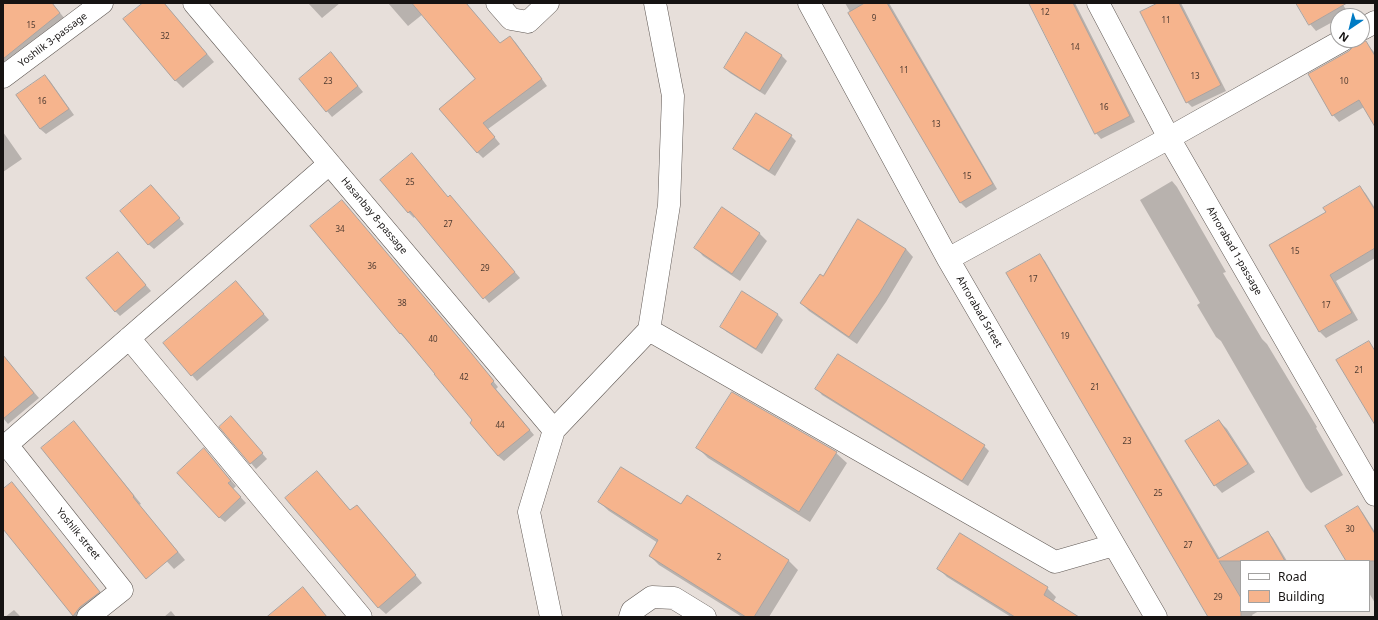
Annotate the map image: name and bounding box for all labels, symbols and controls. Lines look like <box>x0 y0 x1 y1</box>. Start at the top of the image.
house number: 12 <box>1040 8 1050 18</box>
north arrow <box>1330 8 1370 48</box>
street label: Yoshlik 3-passage <box>16 10 90 70</box>
house number: 9 <box>872 14 876 24</box>
house number: 11 <box>1161 16 1171 26</box>
house number: 15 <box>26 21 36 31</box>
text: N <box>1335 29 1351 46</box>
house number: 32 <box>160 32 170 42</box>
house number: 14 <box>1070 43 1080 53</box>
house number: 11 <box>899 66 909 76</box>
house number: 13 <box>1190 72 1200 82</box>
house number: 23 <box>323 77 333 87</box>
house number: 10 <box>1339 77 1349 87</box>
house number: 16 <box>37 97 47 107</box>
house number: 16 <box>1099 103 1109 113</box>
house number: 13 <box>931 120 941 130</box>
house number: 15 <box>962 172 972 182</box>
street label: Hasanbay 8-passage <box>338 175 410 257</box>
house number: 25 <box>405 178 415 188</box>
street label: Ahrorabad 1-passage <box>1204 205 1264 297</box>
house number: 27 <box>443 220 453 230</box>
house number: 34 <box>335 225 345 235</box>
house number: 15 <box>1290 247 1300 257</box>
house number: 36 <box>367 262 377 272</box>
house number: 29 <box>480 264 490 274</box>
street label: Ahrorabad Srteet <box>954 274 1004 350</box>
house number: 17 <box>1028 275 1038 285</box>
house number: 38 <box>397 299 407 309</box>
house number: 17 <box>1321 301 1331 311</box>
house number: 19 <box>1060 332 1070 342</box>
house number: 40 <box>428 335 438 345</box>
house number: 21 <box>1354 366 1364 376</box>
house number: 42 <box>459 373 469 383</box>
house number: 21 <box>1090 383 1100 393</box>
house number: 44 <box>495 421 505 431</box>
house number: 23 <box>1122 437 1132 447</box>
house number: 25 <box>1153 489 1163 499</box>
street label: Yoshlik street <box>54 506 102 562</box>
house number: 30 <box>1345 525 1355 535</box>
house number: 27 <box>1183 541 1193 551</box>
house number: 2 <box>717 553 721 563</box>
legend <box>1240 560 1370 612</box>
text: Road <box>1278 568 1307 585</box>
text: Building <box>1278 588 1325 605</box>
house number: 29 <box>1213 593 1223 603</box>

